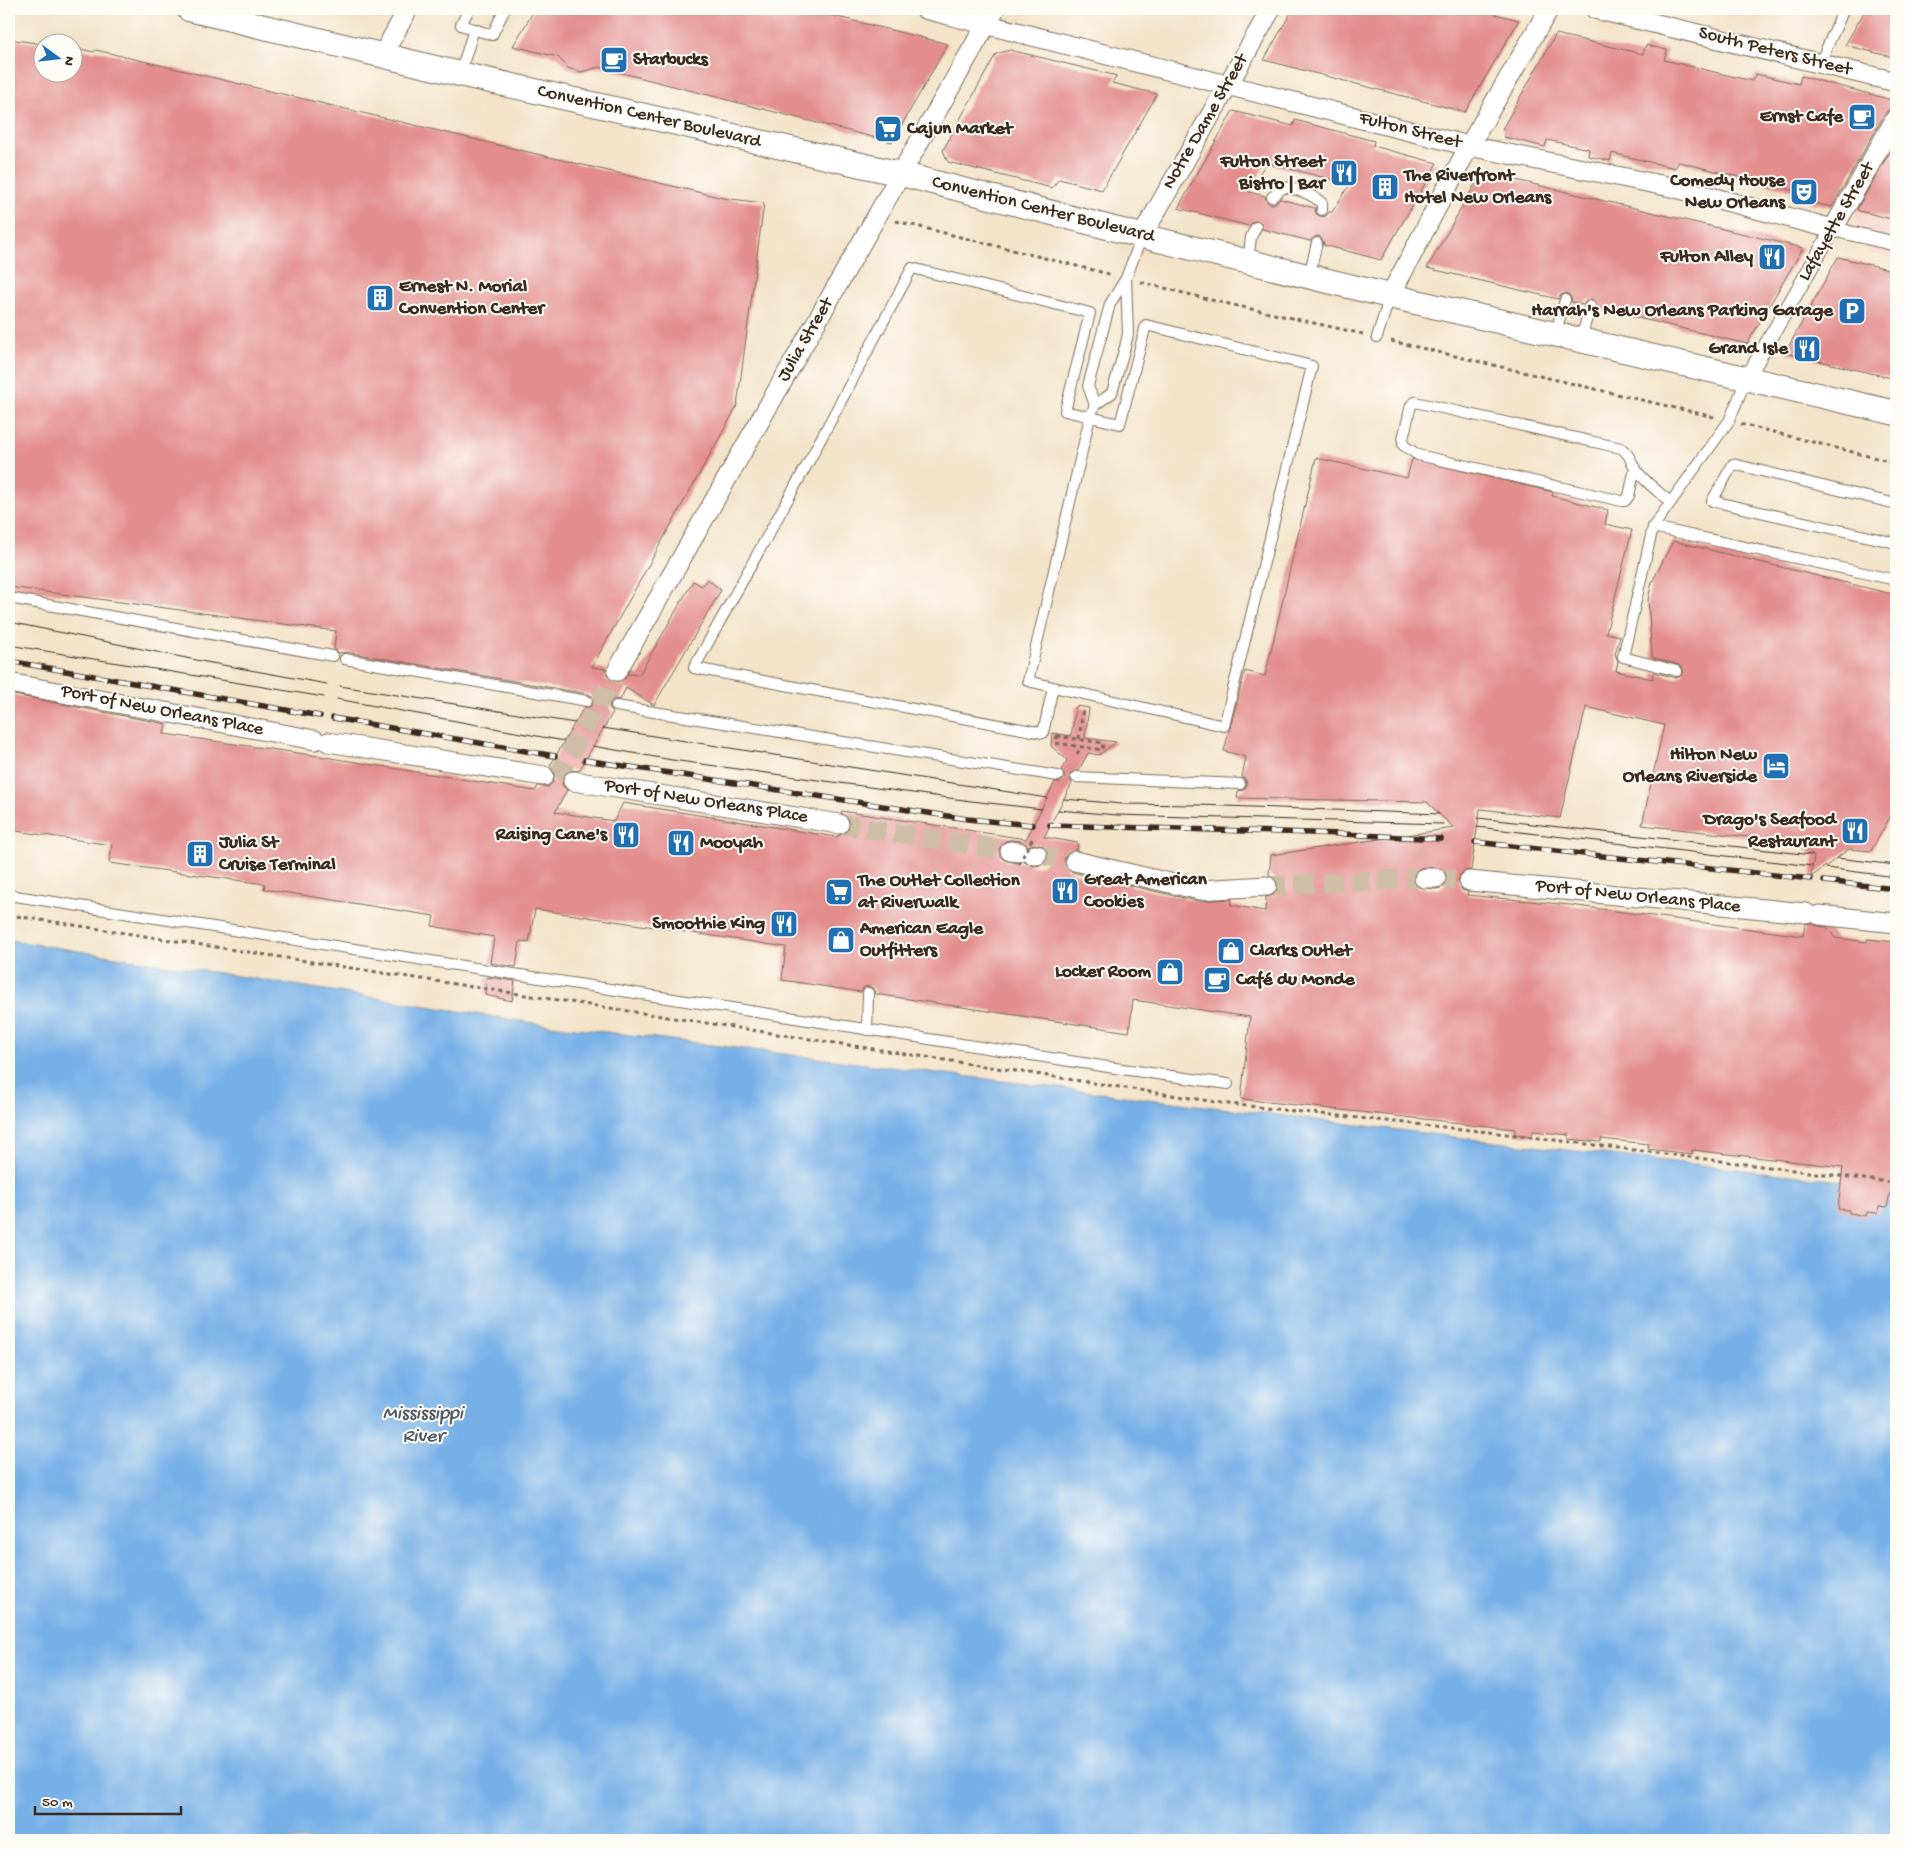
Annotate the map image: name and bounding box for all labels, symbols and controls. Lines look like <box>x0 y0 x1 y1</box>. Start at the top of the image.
street label: South Peters Street <box>1696 22 1856 83</box>
north arrow <box>32 32 82 82</box>
cafe icon: Starbucks <box>599 45 629 75</box>
street label: Notre Dame Street <box>1158 48 1255 194</box>
place label: Starbucks <box>633 49 709 72</box>
text: N <box>59 54 78 67</box>
street label: Convention Center Boulevard <box>535 80 765 154</box>
cafe icon: Ernst Cafe <box>1847 102 1877 132</box>
place label: Ernst Cafe <box>1760 106 1844 129</box>
street label: Fulton Street <box>1355 107 1466 155</box>
supermarket icon: Cajun Market <box>873 114 903 144</box>
place label: Cajun Market <box>906 118 1015 141</box>
place label: Fulton Street Bistro | Bar <box>1219 151 1327 196</box>
street label: Lafayette Street <box>1794 156 1881 286</box>
restaurant icon: Fulton Street Bistro | Bar <box>1329 158 1359 188</box>
place label: The Riverfront Hotel New Orleans <box>1402 165 1552 210</box>
place label: Comedy House New Orleans <box>1669 170 1786 215</box>
street label: Convention Center Boulevard <box>929 171 1159 249</box>
building icon: The Riverfront Hotel New Orleans <box>1370 172 1400 202</box>
theatre icon: Comedy House New Orleans <box>1789 177 1819 207</box>
restaurant icon: Fulton Alley <box>1757 242 1787 272</box>
place label: Fulton Alley <box>1659 246 1754 269</box>
place label: Ernest N. Morial Convention Center <box>398 276 546 321</box>
building icon: Ernest N. Morial Convention Center <box>365 283 395 313</box>
street label: Julia Street <box>773 292 840 386</box>
parking icon: Harrah's New Orleans Parking Garage <box>1837 296 1867 326</box>
place label: Harrah's New Orleans Parking Garage <box>1531 300 1834 323</box>
restaurant icon: Grand Isle <box>1792 334 1822 364</box>
place label: Grand Isle <box>1709 338 1789 361</box>
street label: Port of New Orleans Place <box>58 680 265 742</box>
place label: Hilton New Orleans Riverside <box>1623 744 1758 789</box>
hotel icon: Hilton New Orleans Riverside <box>1761 751 1791 781</box>
street label: Port of New Orleans Place <box>602 774 810 829</box>
place label: Drago's Seafood Restaurant <box>1702 809 1838 854</box>
restaurant icon: Drago's Seafood Restaurant <box>1840 816 1870 846</box>
restaurant icon: Raising Cane's <box>611 820 641 850</box>
place label: Raising Cane's <box>494 824 608 847</box>
restaurant icon: Mooyah <box>666 828 696 858</box>
place label: Julia St Cruise Terminal <box>218 832 336 877</box>
place label: Mooyah <box>700 832 764 855</box>
building icon: Julia St Cruise Terminal <box>185 839 215 869</box>
place label: Great American Cookies <box>1083 869 1208 914</box>
place label: The Outlet Collection at Riverwalk <box>856 870 1021 915</box>
street label: Port of New Orleans Place <box>1534 875 1742 919</box>
restaurant icon: Great American Cookies <box>1050 876 1080 906</box>
supermarket icon: The Outlet Collection at Riverwalk <box>824 877 854 907</box>
restaurant icon: Smoothie King <box>769 909 799 939</box>
place label: Smoothie King <box>652 913 765 936</box>
place label: American Eagle Outfitters <box>859 918 984 963</box>
shop icon: American Eagle Outfitters <box>826 925 856 955</box>
shop icon: Clarks Outlet <box>1216 936 1246 966</box>
place label: Clarks Outlet <box>1249 940 1354 963</box>
shop icon: Locker Room <box>1155 957 1185 987</box>
place label: Locker Room <box>1055 961 1152 984</box>
cafe icon: Café du Monde <box>1202 965 1232 995</box>
place label: Café du Monde <box>1235 969 1356 992</box>
water label: Mississippi River <box>383 1403 466 1449</box>
scale bar <box>35 1784 181 1816</box>
text: 50 m <box>42 1794 73 1812</box>

